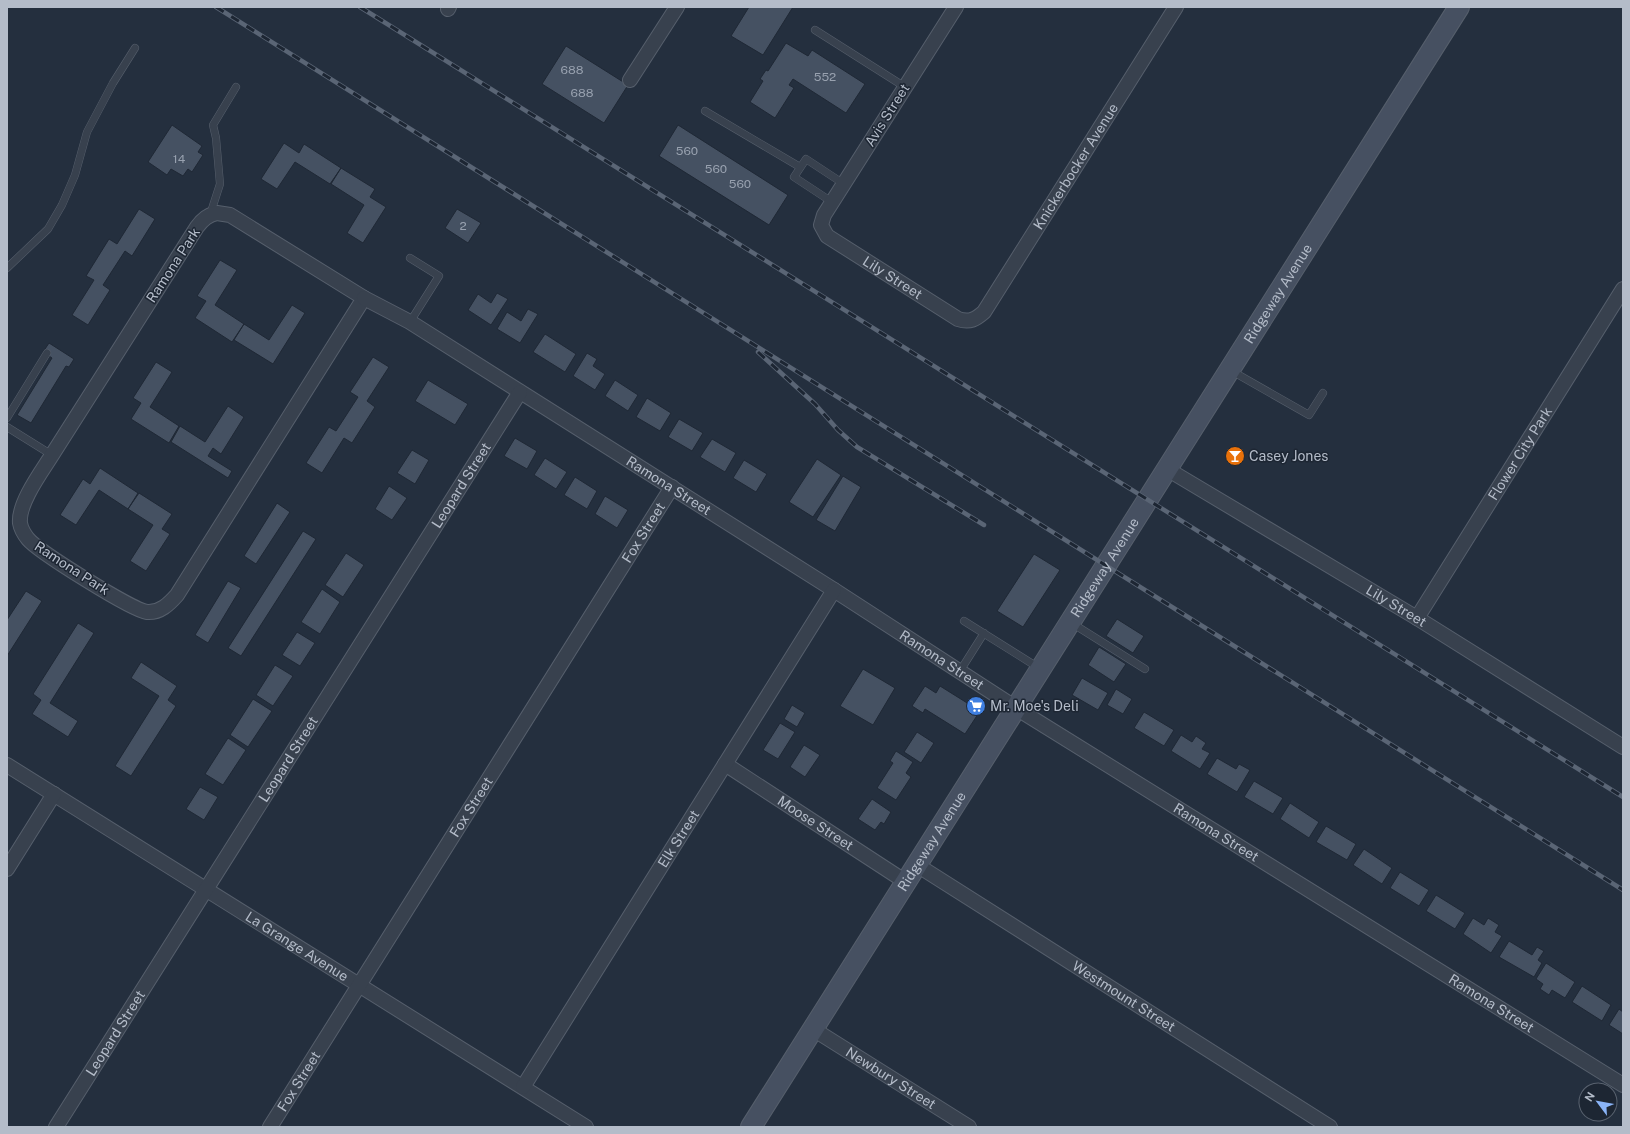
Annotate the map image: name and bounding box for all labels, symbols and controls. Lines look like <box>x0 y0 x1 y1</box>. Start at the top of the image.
house number: 688 <box>561 63 584 77</box>
house number: 552 <box>814 70 836 84</box>
street label: Avis Street <box>861 81 913 149</box>
house number: 688 <box>571 86 594 100</box>
street label: Knickerbocker Avenue <box>1030 100 1121 232</box>
house number: 560 <box>676 144 698 158</box>
house number: 14 <box>173 152 186 166</box>
house number: 560 <box>705 162 727 176</box>
house number: 560 <box>729 177 751 191</box>
house number: 2 <box>459 219 467 233</box>
street label: Ramona Park <box>143 224 203 305</box>
street label: Ridgeway Avenue <box>1240 241 1315 346</box>
street label: Lily Street <box>860 253 925 302</box>
street label: Flower City Park <box>1485 404 1555 503</box>
street label: Leopard Street <box>428 440 494 531</box>
bar icon: Casey Jones <box>1224 445 1246 467</box>
place label: Casey Jones <box>1249 448 1328 464</box>
street label: Ramona Street <box>623 453 714 518</box>
street label: Fox Street <box>619 500 668 566</box>
street label: Ridgeway Avenue <box>1067 515 1142 620</box>
street label: Ramona Park <box>32 538 113 598</box>
street label: Lily Street <box>1363 582 1429 630</box>
street label: Ramona Street <box>897 627 987 693</box>
supermarket icon: Mr. Moe's Deli <box>965 695 987 717</box>
place label: Mr. Moe's Deli <box>990 698 1079 714</box>
street label: Leopard Street <box>255 714 321 805</box>
street label: Fox Street <box>446 774 496 840</box>
street label: Ridgeway Avenue <box>894 788 969 894</box>
street label: Moose Street <box>774 792 856 854</box>
street label: Ramona Street <box>1171 800 1262 865</box>
street label: Elk Street <box>654 807 702 870</box>
street label: La Grange Avenue <box>243 908 351 984</box>
street label: Westmount Street <box>1069 958 1178 1035</box>
street label: Ramona Street <box>1446 971 1537 1036</box>
street label: Leopard Street <box>82 988 148 1079</box>
street label: Newbury Street <box>843 1044 939 1112</box>
street label: Fox Street <box>274 1048 324 1114</box>
north arrow <box>1578 1082 1618 1122</box>
text: N <box>1582 1090 1597 1104</box>

